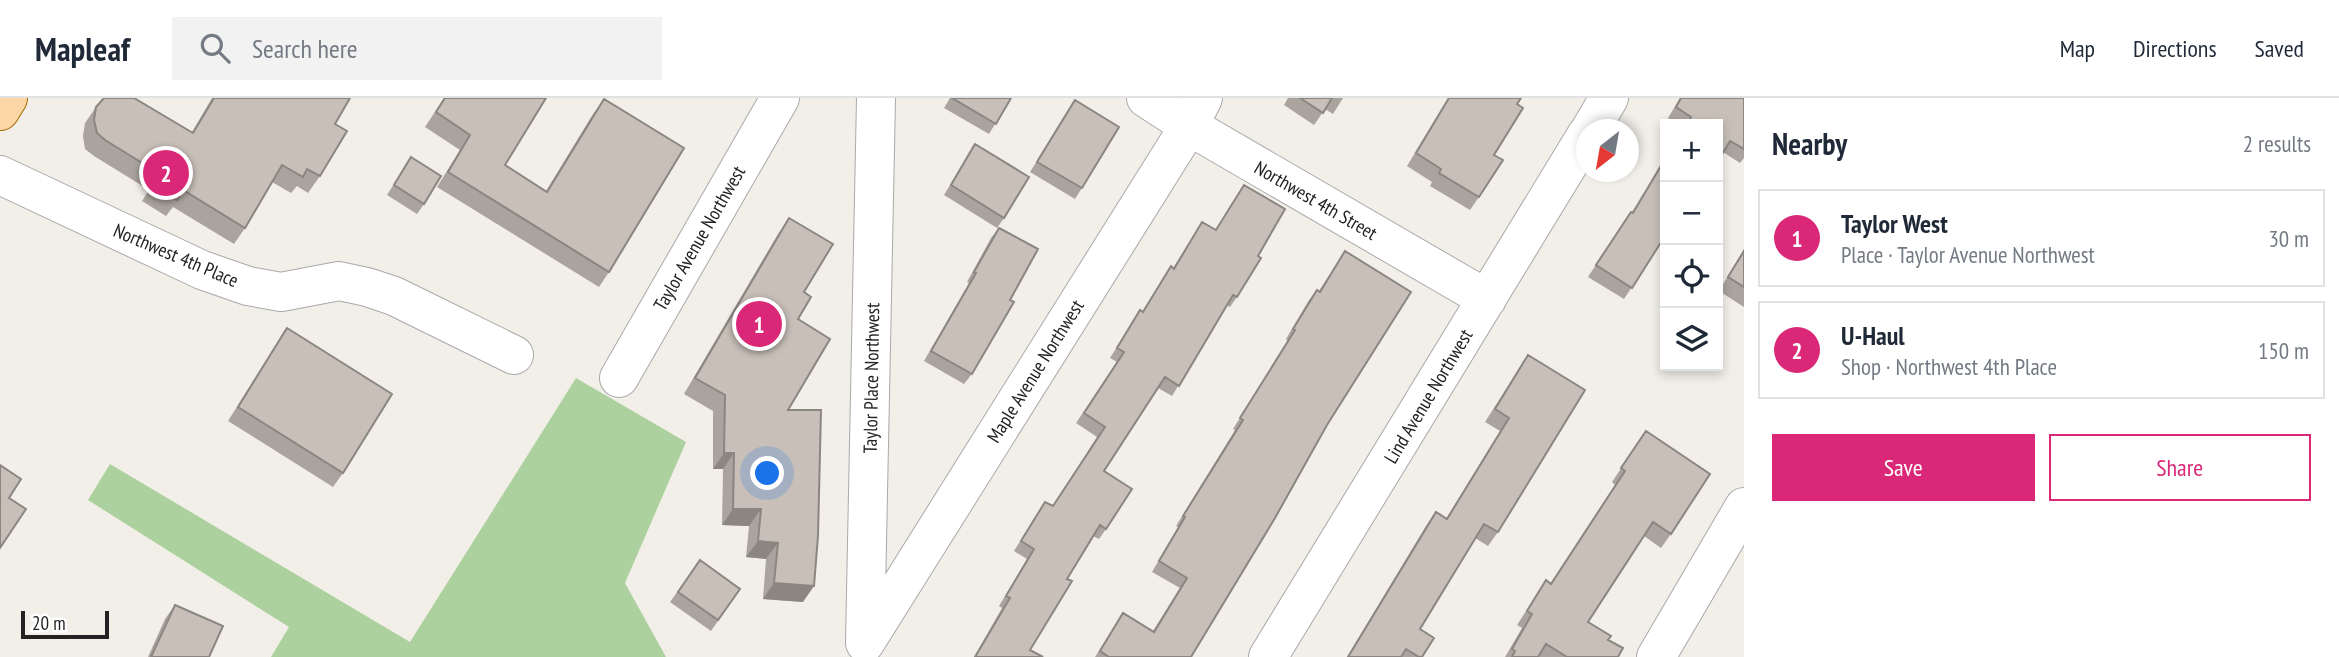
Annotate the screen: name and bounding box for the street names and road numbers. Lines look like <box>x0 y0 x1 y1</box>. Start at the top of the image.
street label: Northwest 4th Street <box>1250 155 1382 245</box>
street label: Taylor Avenue Northwest <box>648 161 751 315</box>
street label: Northwest 4th Place <box>110 218 242 292</box>
street label: Maple Avenue Northwest <box>981 294 1089 447</box>
street label: Taylor Place Northwest <box>858 302 884 454</box>
street label: Lind Avenue Northwest <box>1378 324 1478 467</box>

